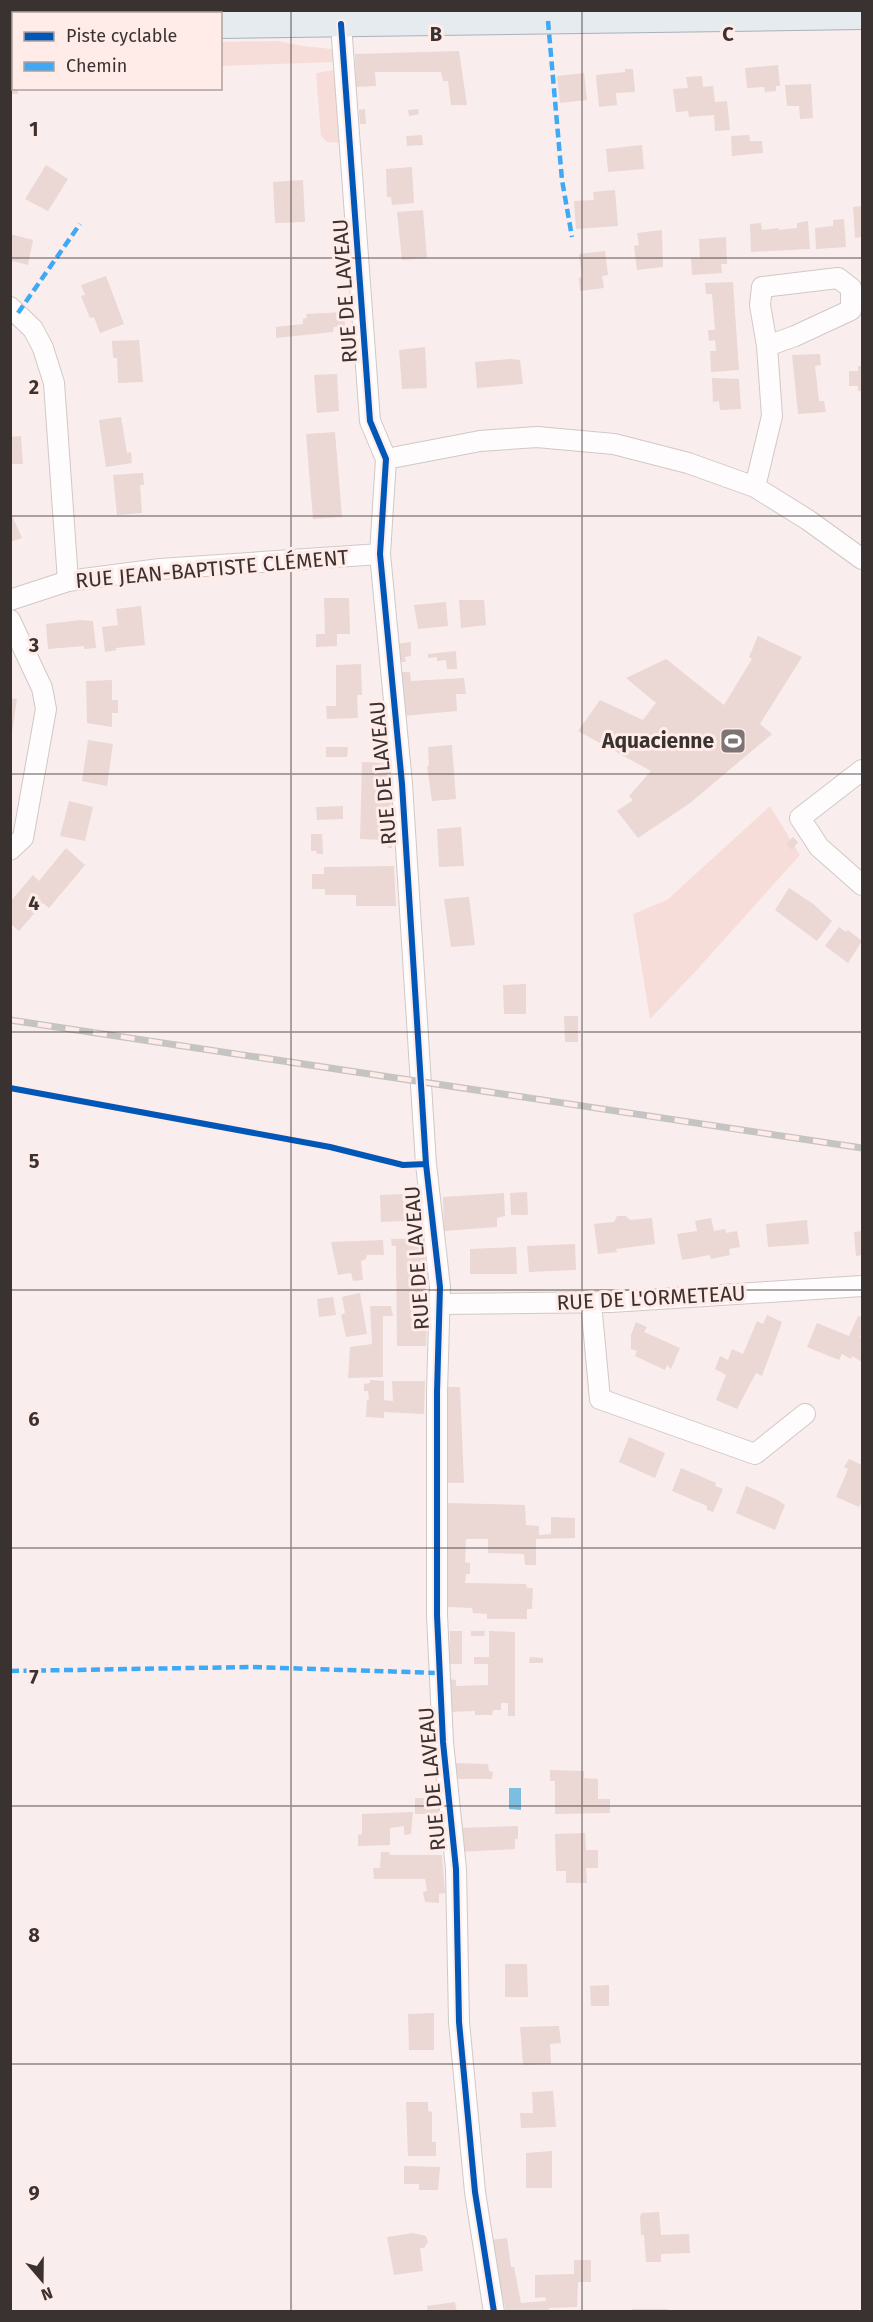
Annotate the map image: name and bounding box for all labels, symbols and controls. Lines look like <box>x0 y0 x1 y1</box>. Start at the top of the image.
legend <box>12 12 222 90</box>
text: B <box>430 22 442 46</box>
text: C <box>722 22 734 46</box>
text: Piste cyclable <box>66 25 177 47</box>
text: Chemin <box>66 55 127 77</box>
text: 1 <box>29 117 39 141</box>
street label: RUE DE LAVEAU <box>327 218 363 364</box>
text: 2 <box>29 375 39 399</box>
street label: RUE JEAN-BAPTISTE CLÉMENT <box>74 544 350 594</box>
text: 3 <box>28 633 39 657</box>
street label: RUE DE LAVEAU <box>364 700 402 846</box>
sports icon: Aquacienne <box>718 726 748 756</box>
place label: Aquacienne <box>601 728 714 754</box>
text: 4 <box>28 891 40 915</box>
text: 5 <box>29 1149 40 1173</box>
street label: RUE DE LAVEAU <box>399 1185 435 1331</box>
street label: RUE DE L'ORMETEAU <box>556 1280 746 1316</box>
text: 6 <box>28 1407 40 1431</box>
text: 7 <box>29 1665 39 1689</box>
street label: RUE DE LAVEAU <box>413 1706 451 1852</box>
text: 8 <box>28 1923 40 1947</box>
text: 9 <box>28 2181 40 2205</box>
north arrow <box>12 2250 72 2310</box>
text: N <box>39 2283 55 2304</box>

